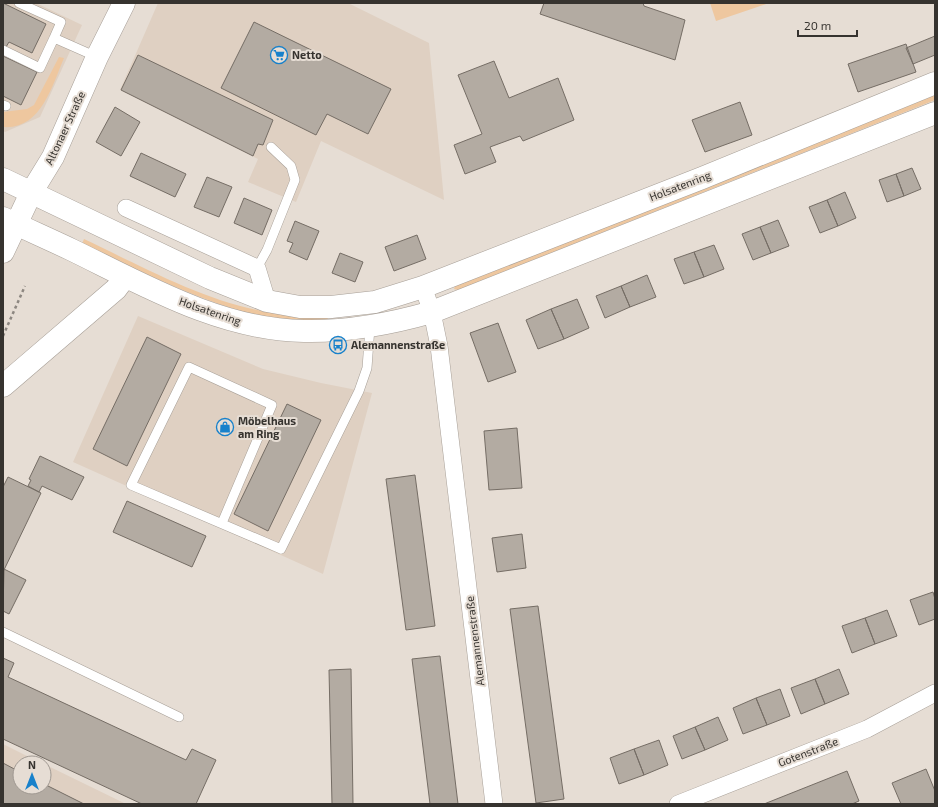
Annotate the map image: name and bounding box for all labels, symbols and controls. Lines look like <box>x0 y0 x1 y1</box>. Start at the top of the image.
scale bar <box>798 12 857 38</box>
text: 20 m <box>804 18 831 32</box>
supermarket icon: Netto <box>269 45 289 65</box>
place label: Netto <box>292 48 322 61</box>
street label: Altonaer Straße <box>42 89 87 167</box>
street label: Holsatenring <box>647 168 712 203</box>
street label: Holsatenring <box>177 294 243 327</box>
bus stop icon: Alemannenstraße <box>328 335 348 355</box>
place label: Alemannenstraße <box>351 338 445 351</box>
place label: Möbelhaus am Ring <box>238 414 296 440</box>
shop icon: Möbelhaus am Ring <box>215 417 235 437</box>
street label: Alemannenstraße <box>463 595 486 687</box>
street label: Gotenstraße <box>776 734 840 769</box>
north arrow <box>12 755 52 795</box>
text: N <box>28 758 36 771</box>

